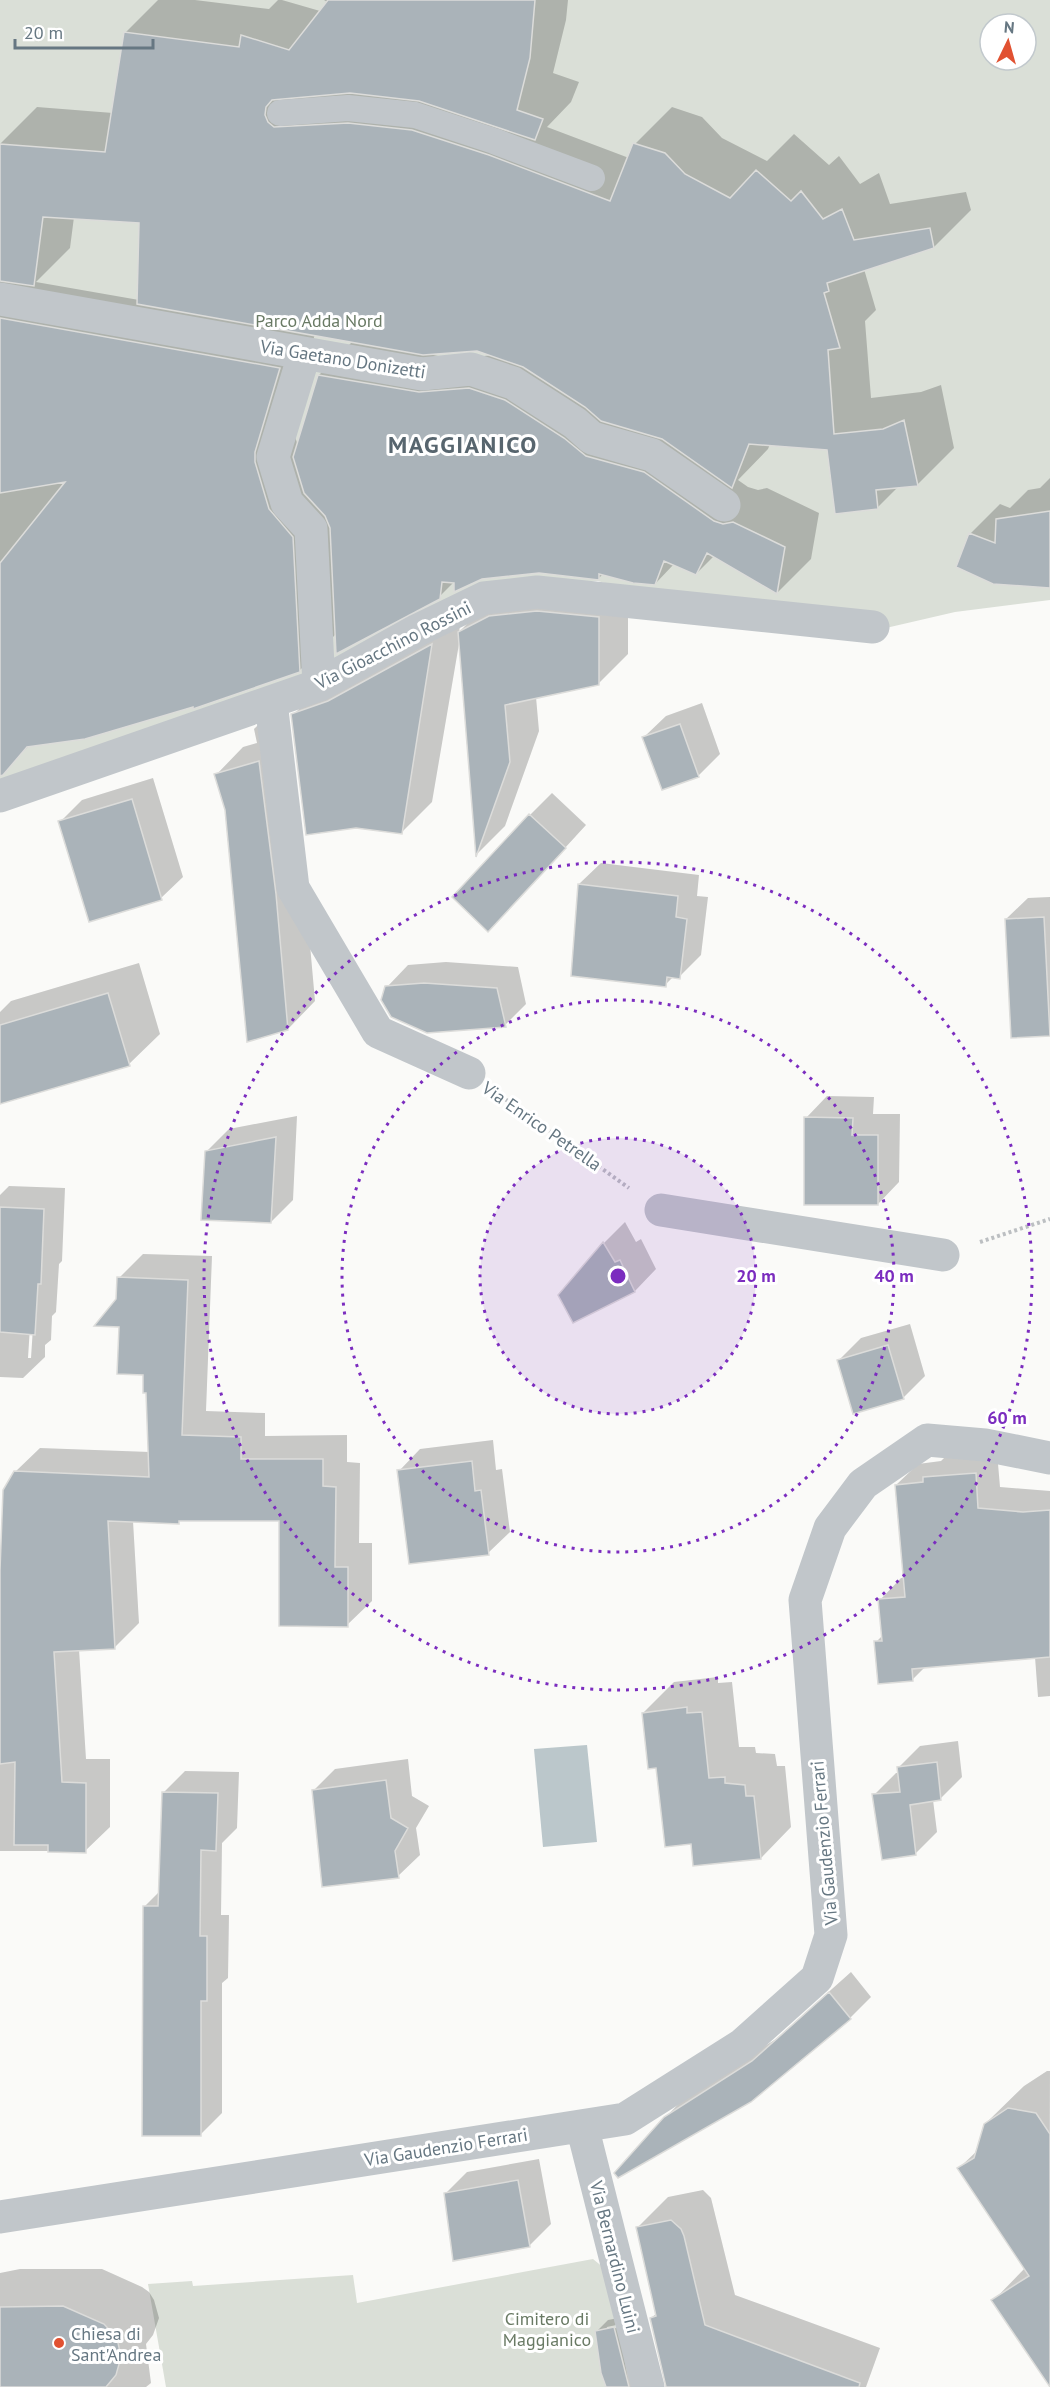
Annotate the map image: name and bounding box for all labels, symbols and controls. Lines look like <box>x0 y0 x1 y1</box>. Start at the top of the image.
scale bar <box>15 12 153 50</box>
north arrow <box>978 12 1038 72</box>
text: N <box>1003 17 1015 37</box>
text: 20 m <box>24 21 63 44</box>
park label: Parco Adda Nord <box>255 309 383 332</box>
street label: Via Gaetano Donizetti <box>258 334 427 383</box>
district label: MAGGIANICO <box>388 429 538 460</box>
street label: Via Gioacchino Rossini <box>310 596 475 695</box>
street label: Via Enrico Petrella <box>477 1076 606 1176</box>
text: 20 m <box>736 1264 776 1287</box>
text: 40 m <box>874 1264 914 1287</box>
centre of rings <box>608 1266 628 1286</box>
text: 60 m <box>987 1406 1027 1429</box>
street label: Via Gaudenzio Ferrari <box>805 1760 843 1927</box>
street label: Via Gaudenzio Ferrari <box>362 2123 529 2171</box>
street label: Via Bernardino Luini <box>585 2177 645 2336</box>
park label: Cimitero di Maggianico <box>503 2307 591 2351</box>
place label: Chiesa di Sant'Andrea <box>71 2322 161 2366</box>
marker: Chiesa di Sant'Andrea <box>52 2336 66 2350</box>

